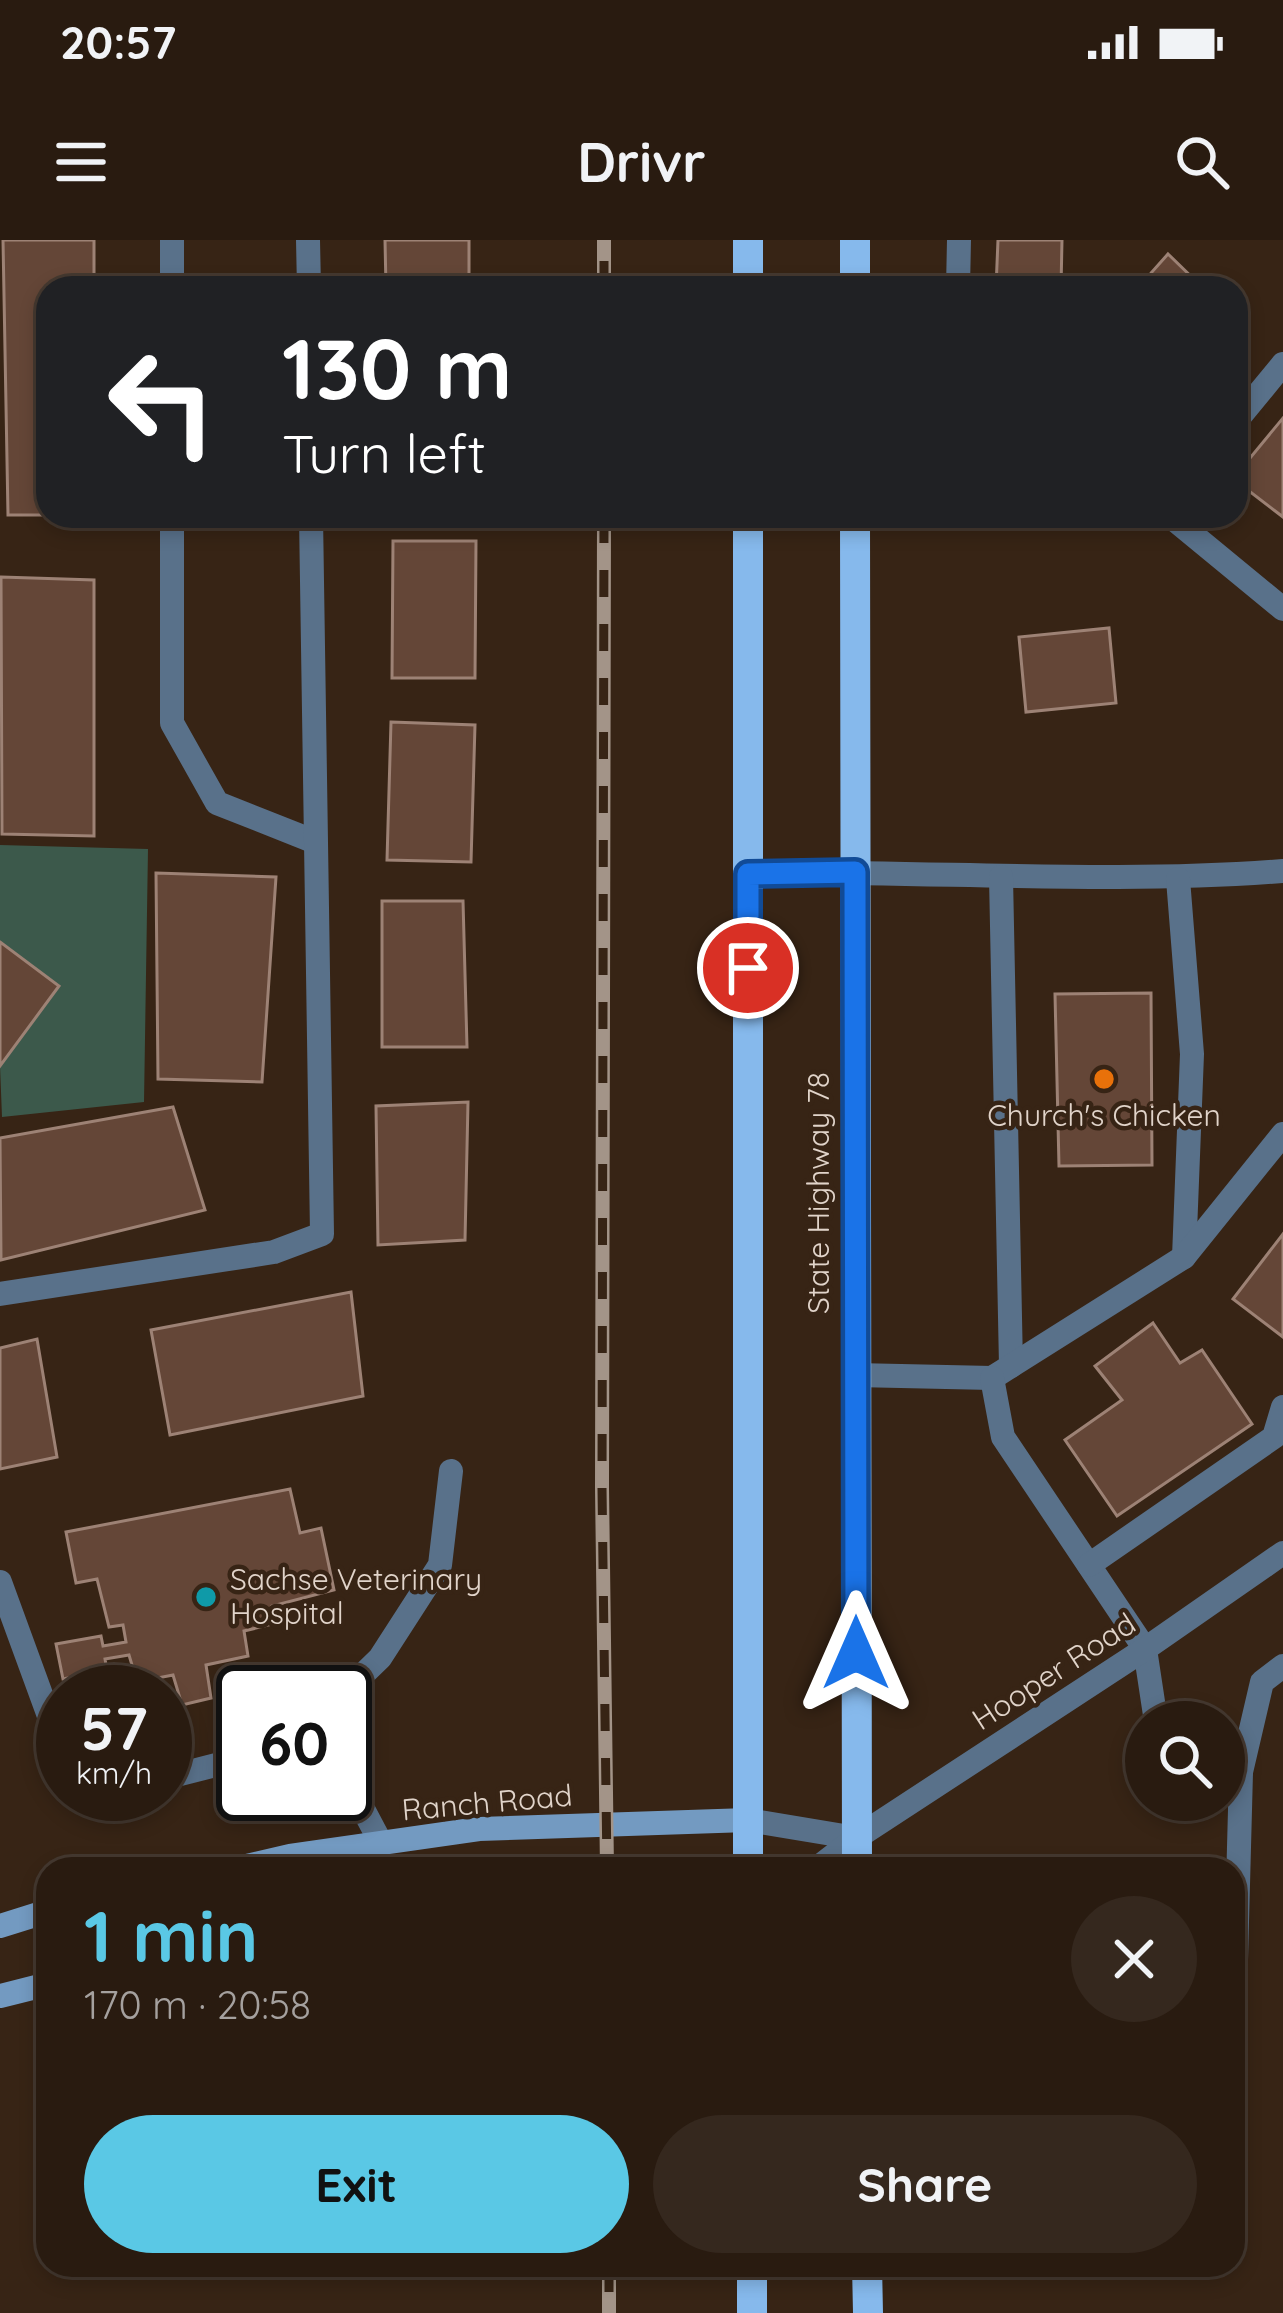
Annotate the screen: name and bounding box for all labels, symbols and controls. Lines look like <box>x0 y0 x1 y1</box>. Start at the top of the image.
text: 20:57 <box>60 14 176 70</box>
text: Drivr <box>577 128 706 196</box>
icon: menu <box>48 129 114 195</box>
icon: search <box>1169 129 1235 195</box>
text: 130 m <box>282 315 512 420</box>
icon: left <box>84 324 240 480</box>
text: Turn left <box>282 419 486 487</box>
pin <box>697 917 799 1019</box>
icon: arrive <box>715 935 781 1001</box>
marker: Church's Chicken <box>1091 1066 1117 1092</box>
street label: State Highway 78 <box>799 1072 837 1314</box>
place label: Church's Chicken <box>987 1096 1221 1134</box>
place label: Sachse Veterinary Hospital <box>230 1560 482 1632</box>
marker: Sachse Veterinary Hospital <box>193 1584 219 1610</box>
position arrow <box>793 1590 919 1716</box>
street label: Hooper Road <box>965 1604 1142 1738</box>
speed limit sign: 60 <box>216 1665 372 1821</box>
text: 57 <box>80 1690 148 1765</box>
map controls <box>1125 1701 1245 1821</box>
button: search <box>1125 1701 1245 1821</box>
text: km/h <box>76 1754 152 1792</box>
street label: Ranch Road <box>400 1776 574 1828</box>
text: 1 min <box>84 1890 258 1980</box>
button: close <box>1071 1896 1197 2022</box>
text: 170 m · 20:58 <box>84 1980 311 2029</box>
button: Exit <box>84 2115 629 2253</box>
button: Share <box>653 2115 1197 2253</box>

